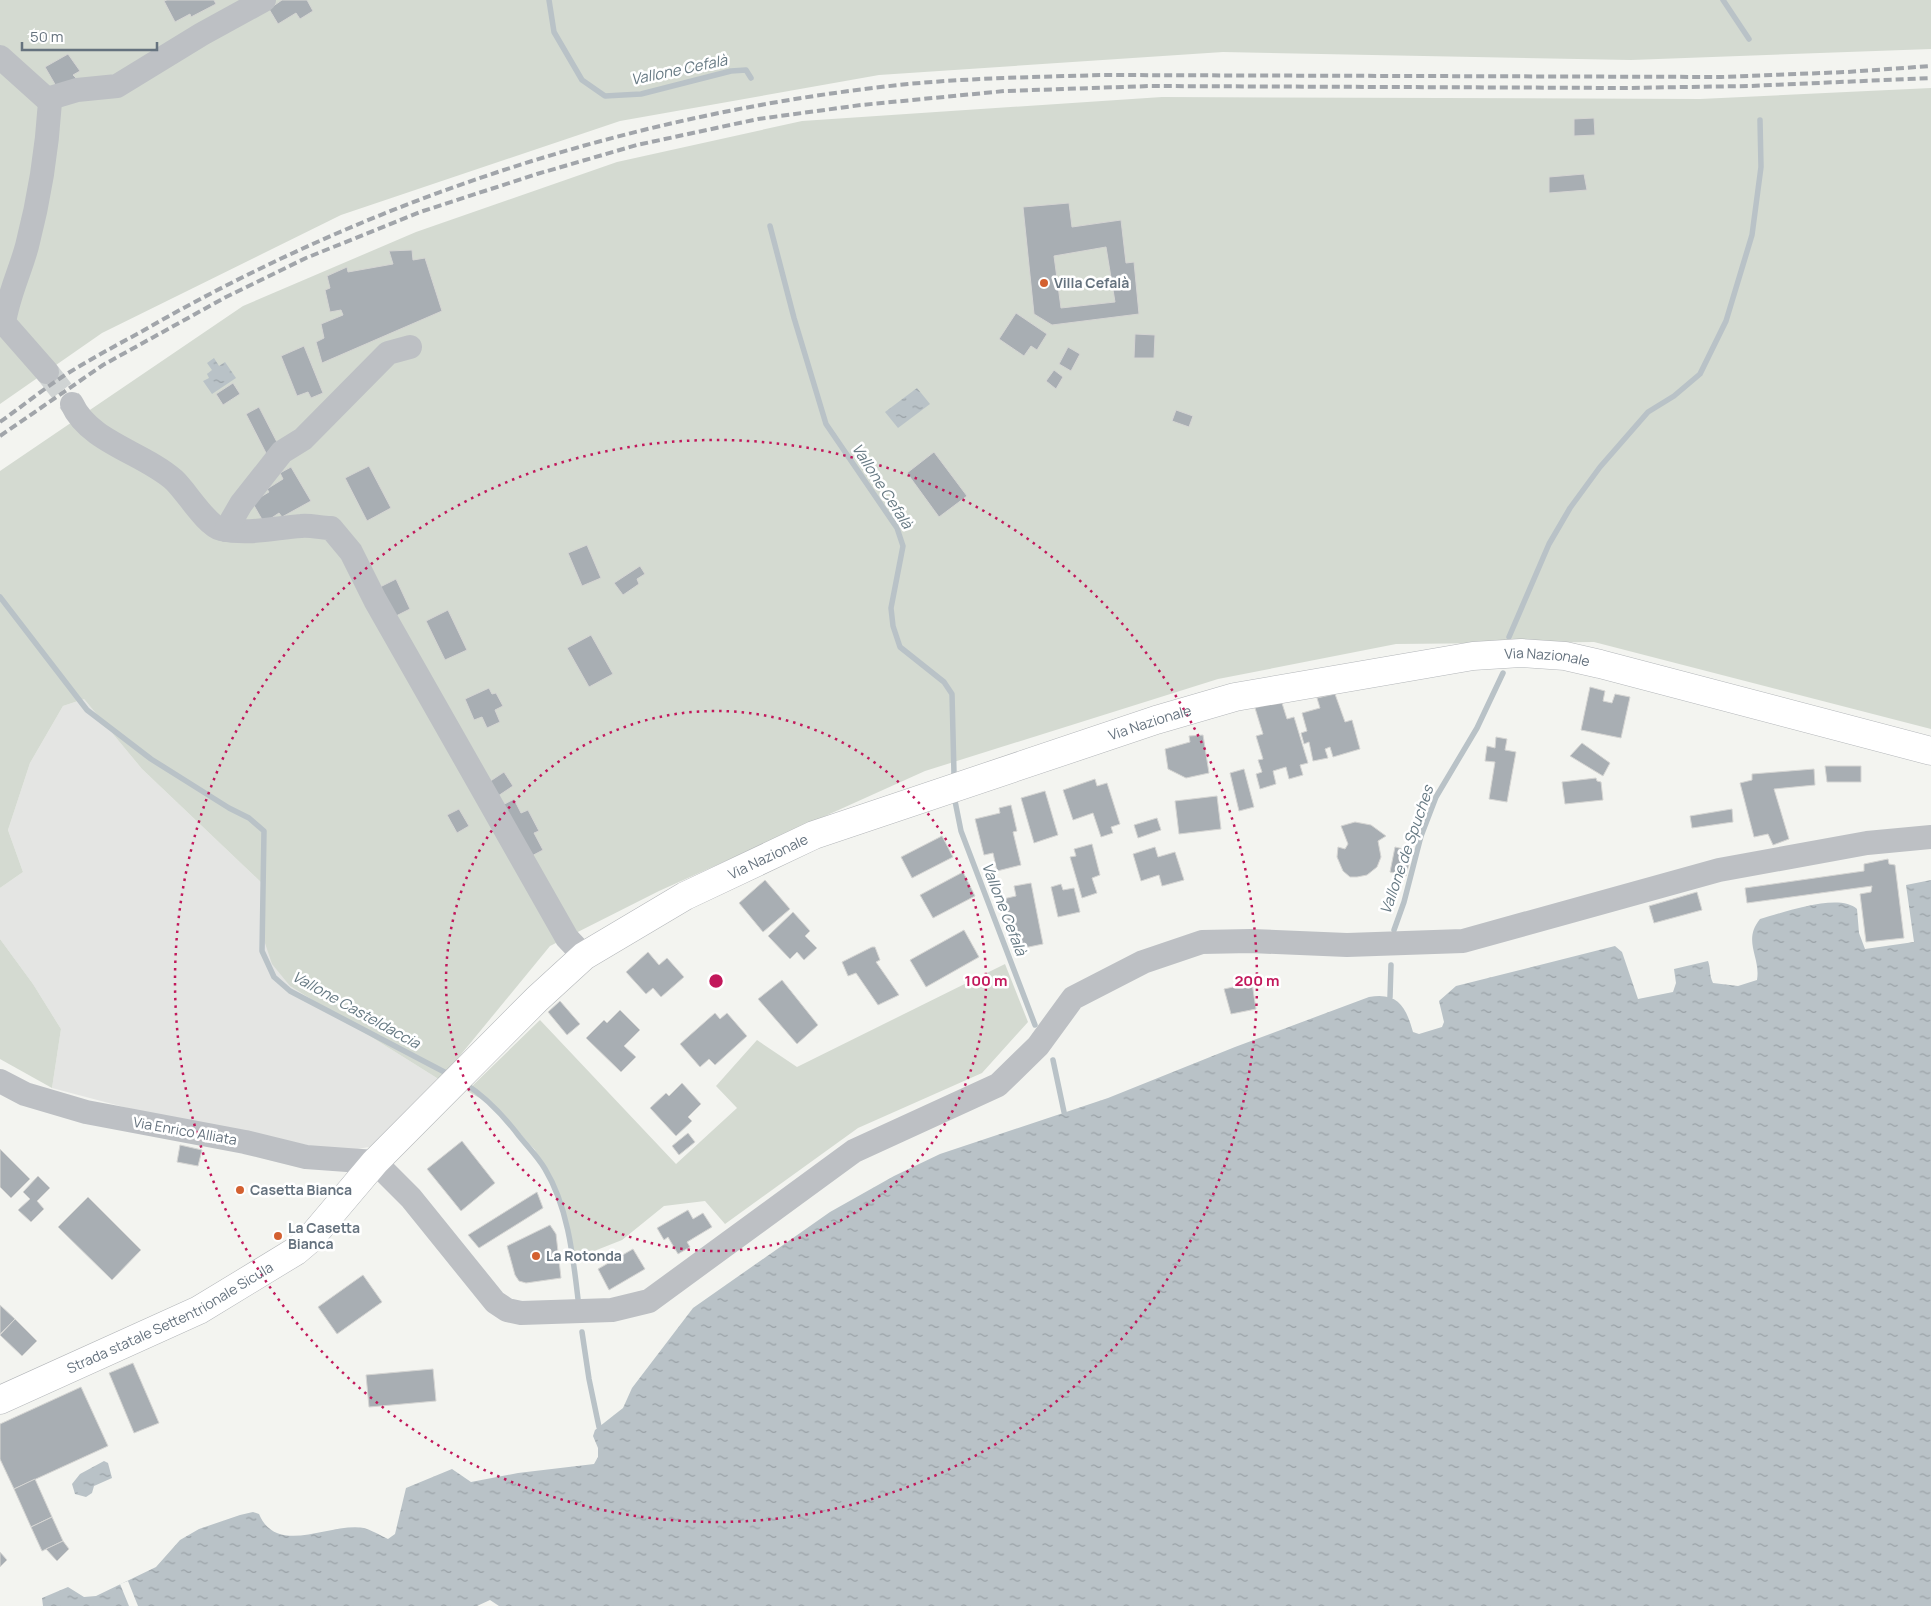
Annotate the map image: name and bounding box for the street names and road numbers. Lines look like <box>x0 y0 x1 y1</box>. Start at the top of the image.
street label: Via Nazionale <box>1504 643 1592 670</box>
street label: Via Nazionale <box>1106 700 1193 744</box>
street label: Via Nazionale <box>725 829 811 883</box>
street label: Via Enrico Alliata <box>132 1112 238 1149</box>
street label: Strada statale Settentrionale Sicula <box>64 1257 277 1378</box>

